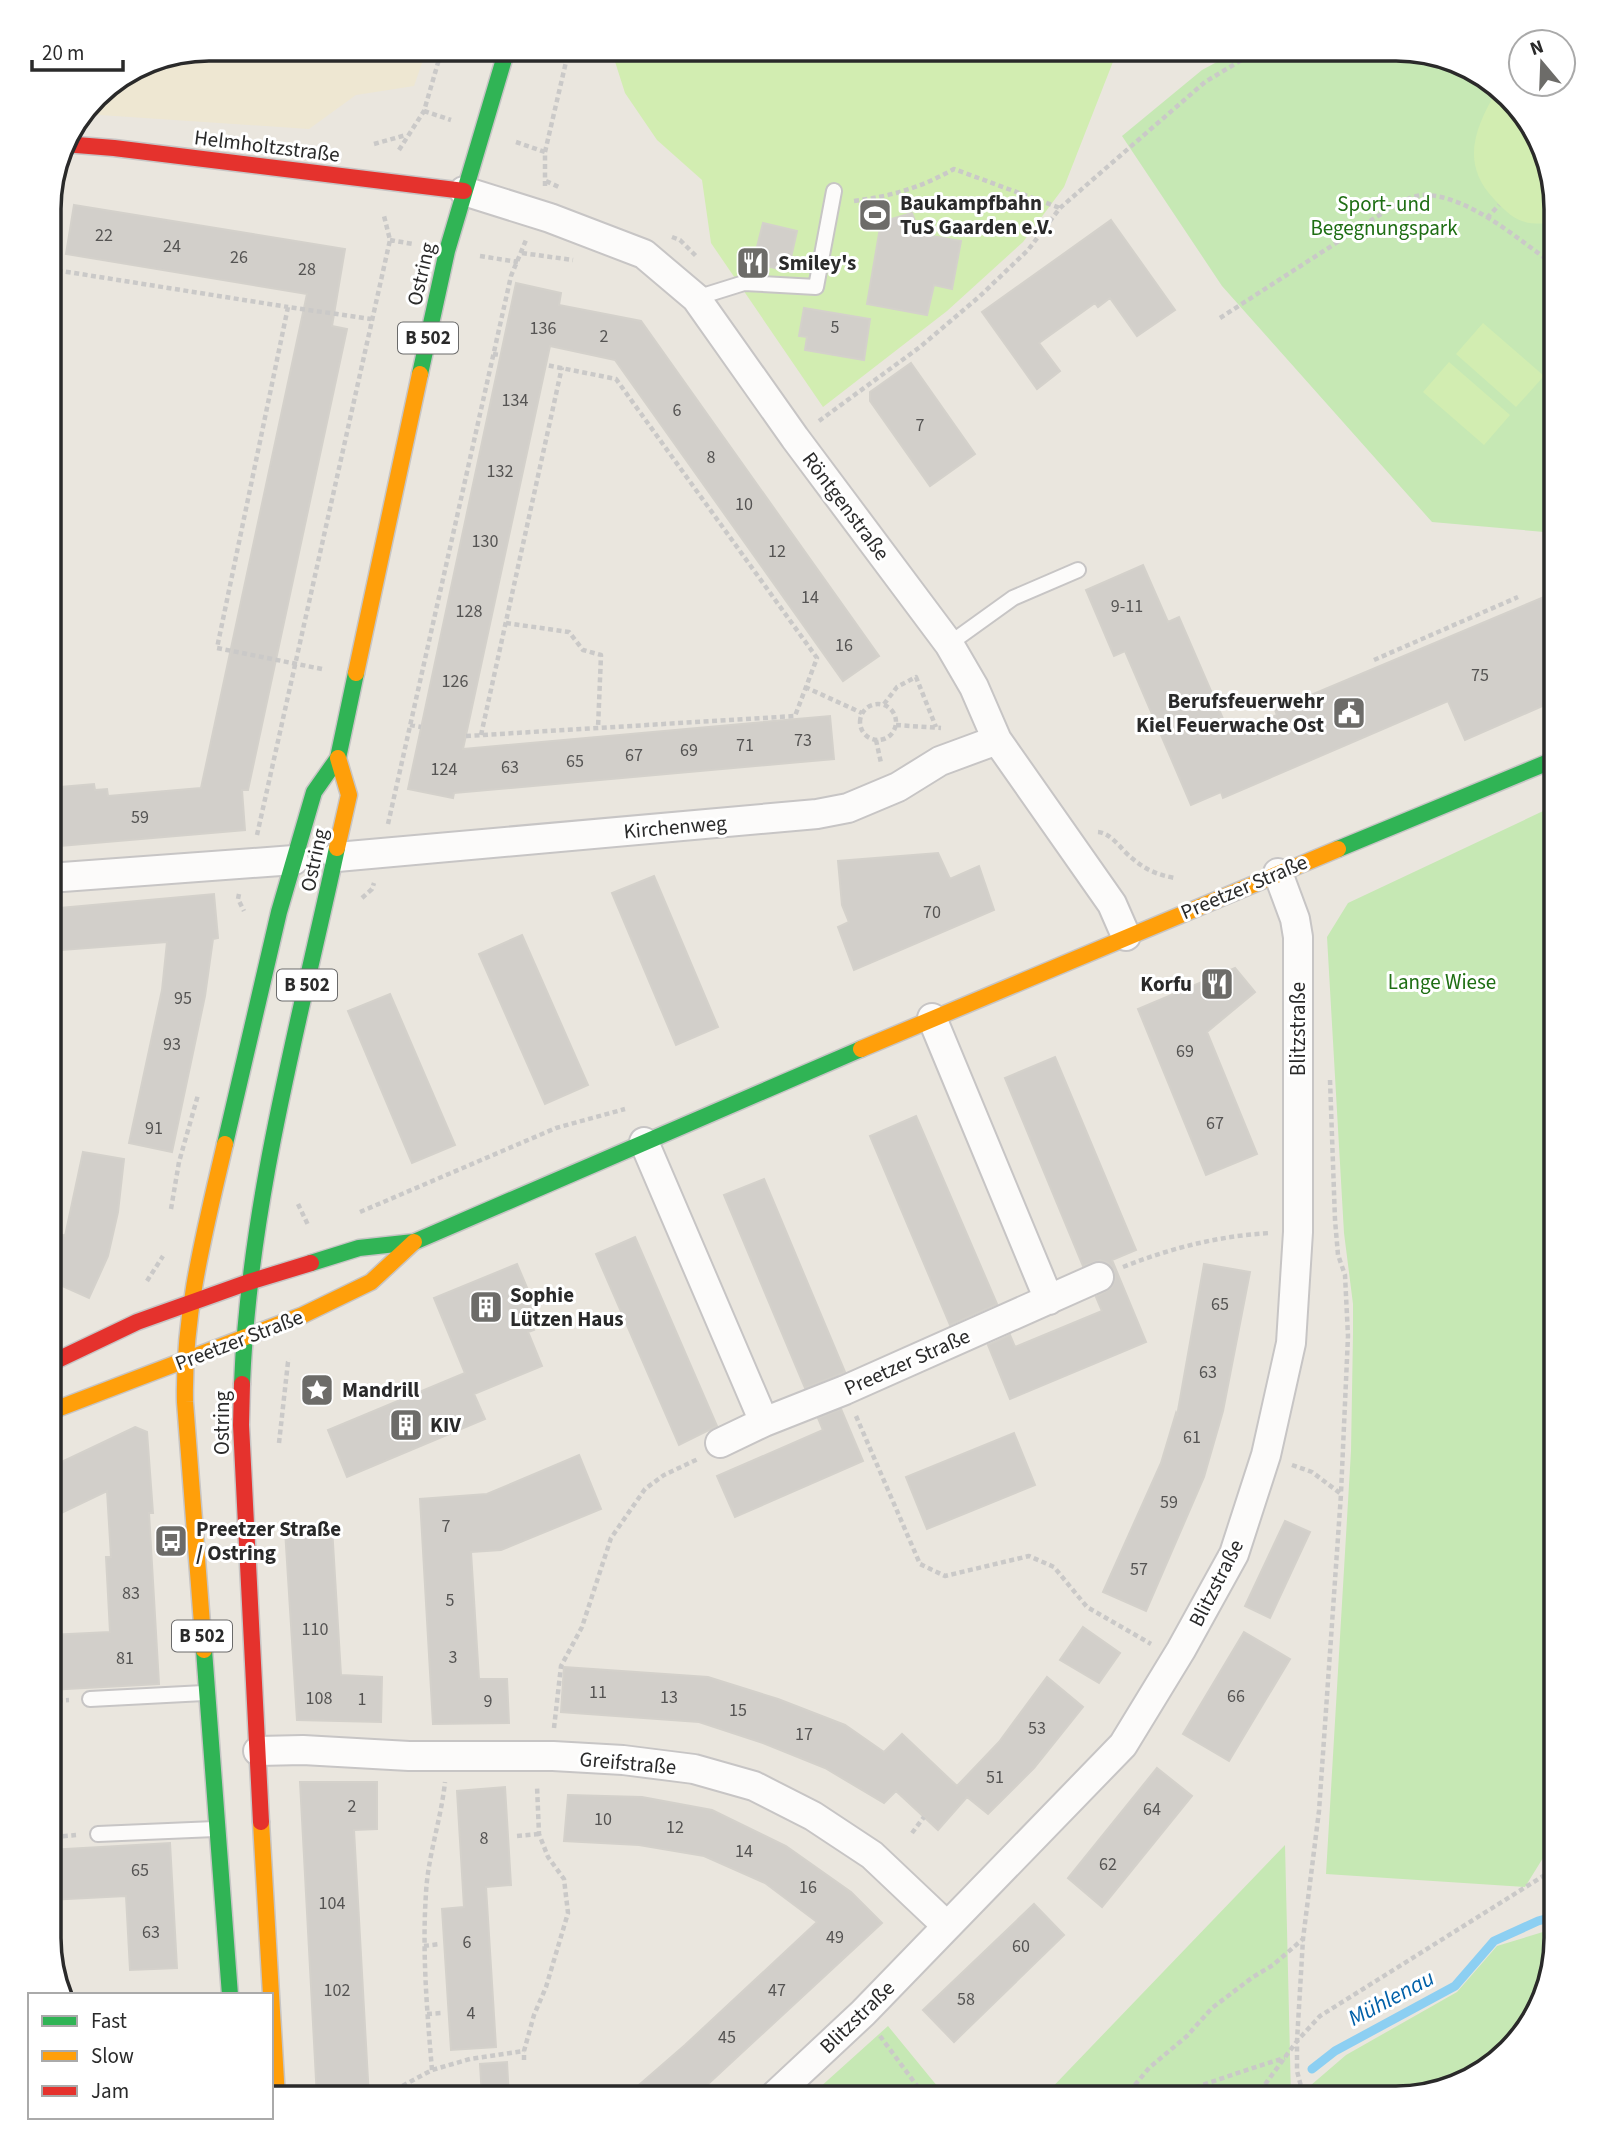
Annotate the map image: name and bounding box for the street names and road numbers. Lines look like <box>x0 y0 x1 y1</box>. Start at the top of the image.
street label: Helmholtzstraße <box>193 122 341 170</box>
street label: Ostring <box>399 239 443 309</box>
road number: B 502 <box>398 322 458 354</box>
street label: Röntgenstraße <box>795 445 897 567</box>
street label: Kirchenweg <box>622 808 728 846</box>
street label: Ostring <box>293 825 335 894</box>
street label: Preetzer Straße <box>1176 847 1312 927</box>
road number: B 502 <box>277 970 337 1001</box>
street label: Blitzstraße <box>1283 982 1313 1076</box>
street label: Preetzer Straße <box>171 1302 307 1378</box>
street label: Preetzer Straße <box>839 1321 975 1403</box>
street label: Ostring <box>207 1391 237 1455</box>
street label: Blitzstraße <box>1181 1534 1251 1632</box>
road number: B 502 <box>172 1620 232 1652</box>
street label: Greifstraße <box>578 1744 678 1782</box>
street label: Blitzstraße <box>813 1973 901 2061</box>

